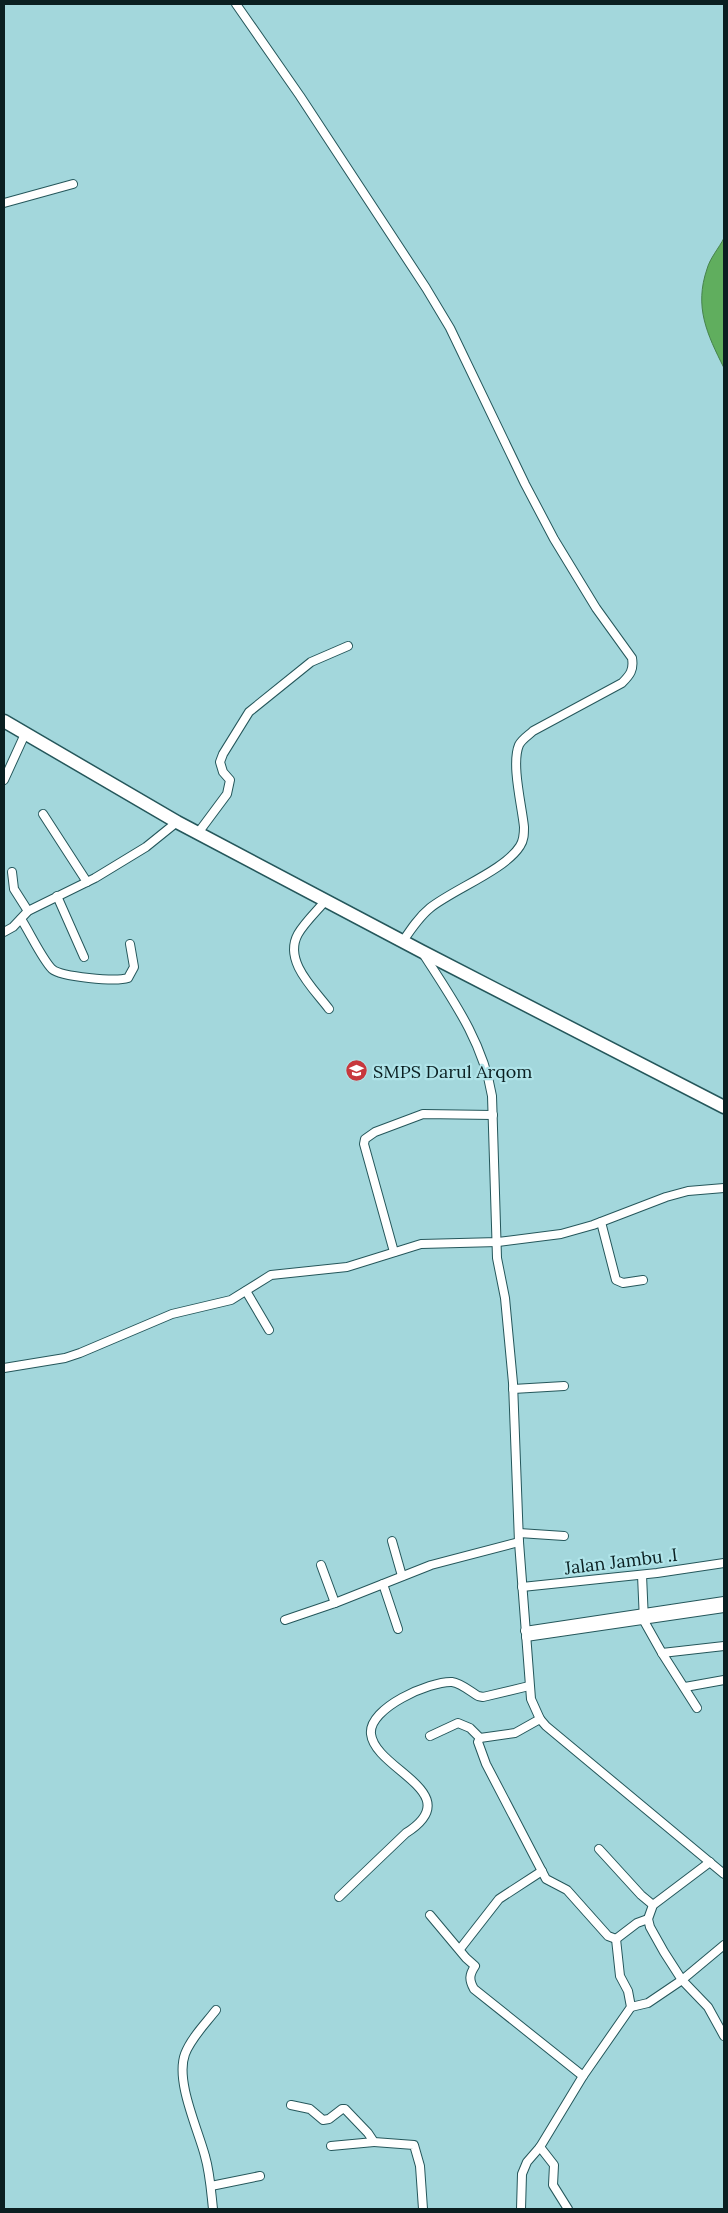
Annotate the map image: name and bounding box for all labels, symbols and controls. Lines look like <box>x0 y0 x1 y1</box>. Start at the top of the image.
school or university icon: SMPS Darul Arqom <box>345 1059 369 1083</box>
place label: SMPS Darul Arqom <box>373 1060 532 1083</box>
street label: Jalan Jambu .I <box>562 1543 679 1579</box>

